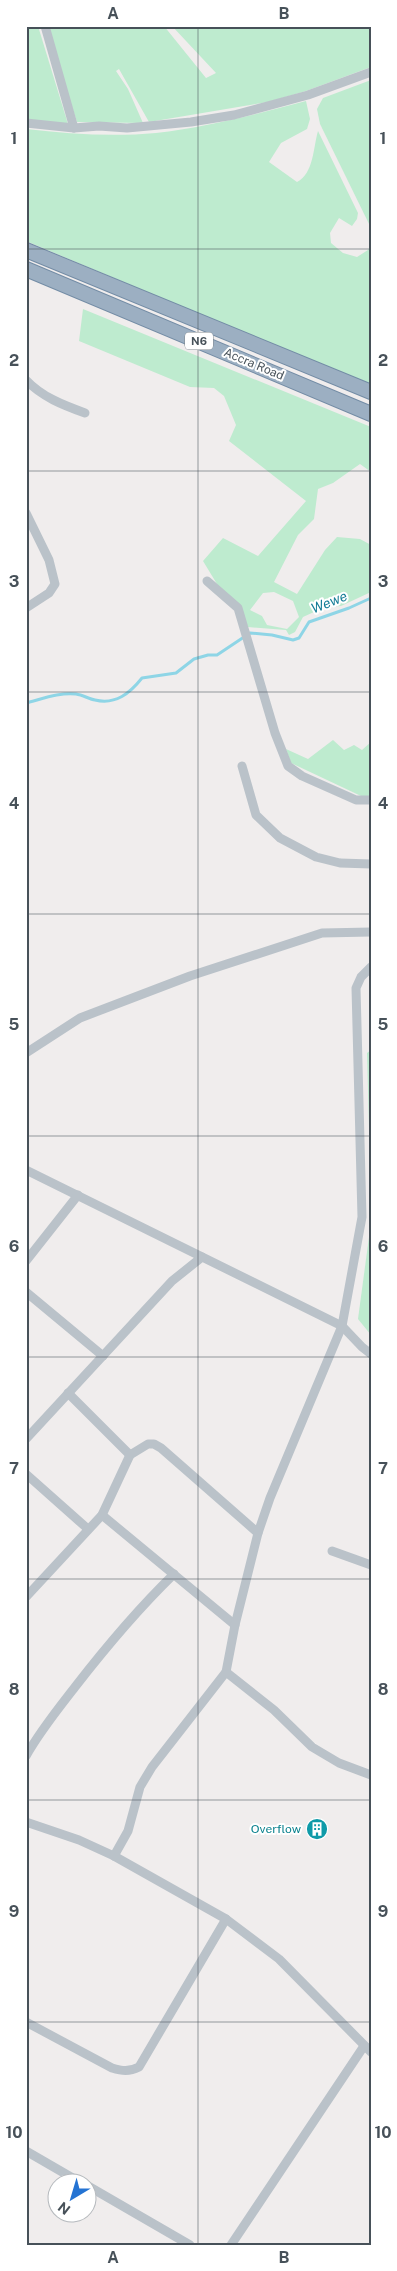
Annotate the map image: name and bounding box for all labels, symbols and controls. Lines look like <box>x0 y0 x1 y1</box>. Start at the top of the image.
text: A <box>107 4 119 23</box>
text: B <box>279 4 290 23</box>
text: 1 <box>11 129 17 148</box>
text: 1 <box>380 129 386 148</box>
road number: N6 <box>185 332 213 350</box>
street label: Accra Road <box>222 345 286 383</box>
text: 2 <box>9 351 19 370</box>
text: 2 <box>378 351 388 370</box>
text: 3 <box>9 572 19 591</box>
text: 3 <box>378 572 388 591</box>
water label: Wewe <box>309 587 350 616</box>
text: 4 <box>9 794 20 813</box>
text: 4 <box>378 794 389 813</box>
text: 5 <box>9 1015 20 1034</box>
text: 5 <box>378 1015 389 1034</box>
text: 6 <box>9 1237 19 1256</box>
text: 6 <box>378 1237 388 1256</box>
text: 7 <box>9 1459 19 1478</box>
text: 7 <box>378 1459 388 1478</box>
text: 8 <box>9 1680 20 1699</box>
text: 8 <box>378 1680 389 1699</box>
building icon: Overflow <box>305 1817 329 1841</box>
place label: Overflow <box>251 1822 302 1836</box>
text: 9 <box>9 1902 19 1921</box>
text: 9 <box>378 1902 388 1921</box>
text: 10 <box>5 2123 23 2142</box>
text: 10 <box>374 2123 392 2142</box>
north arrow <box>48 2174 98 2224</box>
text: N <box>55 2199 73 2218</box>
text: A <box>107 2248 119 2267</box>
text: B <box>279 2248 290 2267</box>

